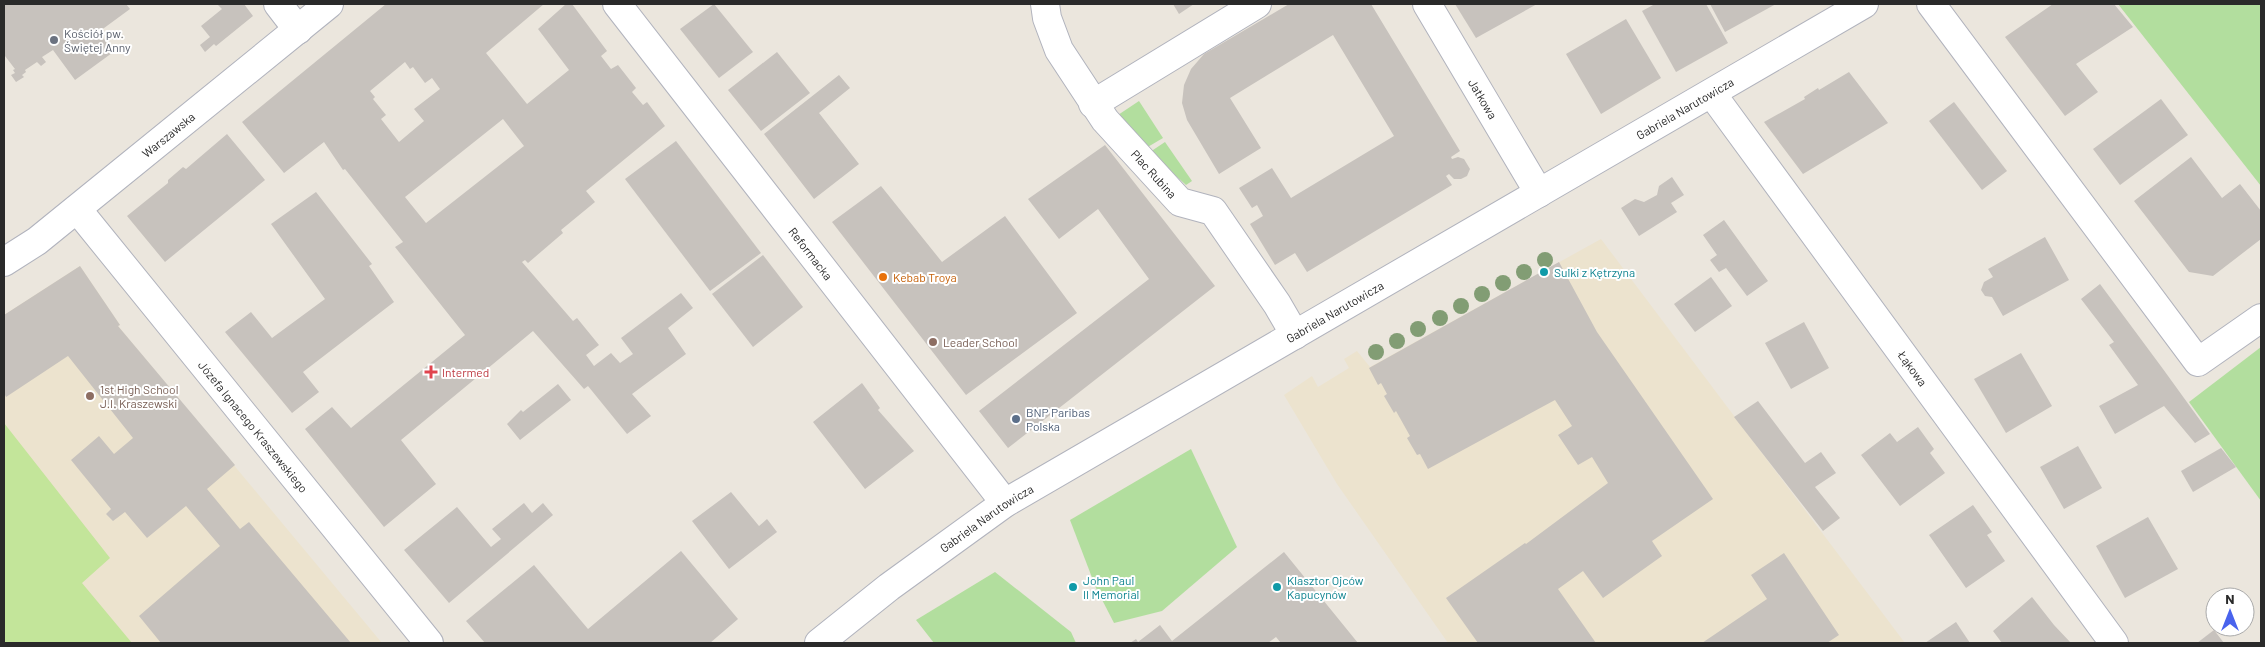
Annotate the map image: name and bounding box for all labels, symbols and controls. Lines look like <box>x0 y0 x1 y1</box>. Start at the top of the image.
place label: Kościół pw. Świętej Anny <box>64 26 131 54</box>
marker: Kościół pw. Świętej Anny <box>48 34 60 46</box>
street label: Gabriela Narutowicza <box>1634 74 1736 142</box>
street label: Jatkowa <box>1466 76 1500 121</box>
street label: Warszawska <box>139 109 197 160</box>
street label: Plac Rubina <box>1129 147 1180 201</box>
street label: Reformacka <box>786 224 836 282</box>
place label: Sulki z Kętrzyna <box>1554 265 1635 279</box>
marker: Sulki z Kętrzyna <box>1538 266 1550 278</box>
place label: Kebab Troya <box>893 270 957 284</box>
marker: Kebab Troya <box>877 271 889 283</box>
street label: Gabriela Narutowicza <box>1283 278 1386 345</box>
place label: Leader School <box>943 335 1017 349</box>
marker: Leader School <box>927 336 939 348</box>
street label: Łąkowa <box>1895 347 1930 389</box>
street label: Józefa Ignacego Kraszewskiego <box>196 358 311 495</box>
marker: Intermed <box>424 365 438 379</box>
place label: Intermed <box>442 365 489 379</box>
place label: 1st High School J.I. Kraszewski <box>100 382 178 410</box>
marker: 1st High School J.I. Kraszewski <box>84 390 96 402</box>
place label: BNP Paribas Polska <box>1026 405 1090 433</box>
marker: BNP Paribas Polska <box>1010 413 1022 425</box>
street label: Gabriela Narutowicza <box>937 481 1036 555</box>
place label: John Paul II Memorial <box>1083 573 1139 601</box>
place label: Klasztor Ojców Kapucynów <box>1287 573 1364 601</box>
marker: John Paul II Memorial <box>1067 581 1079 593</box>
marker: Klasztor Ojców Kapucynów <box>1271 581 1283 593</box>
north arrow <box>2205 587 2255 637</box>
text: N <box>2225 590 2235 607</box>

